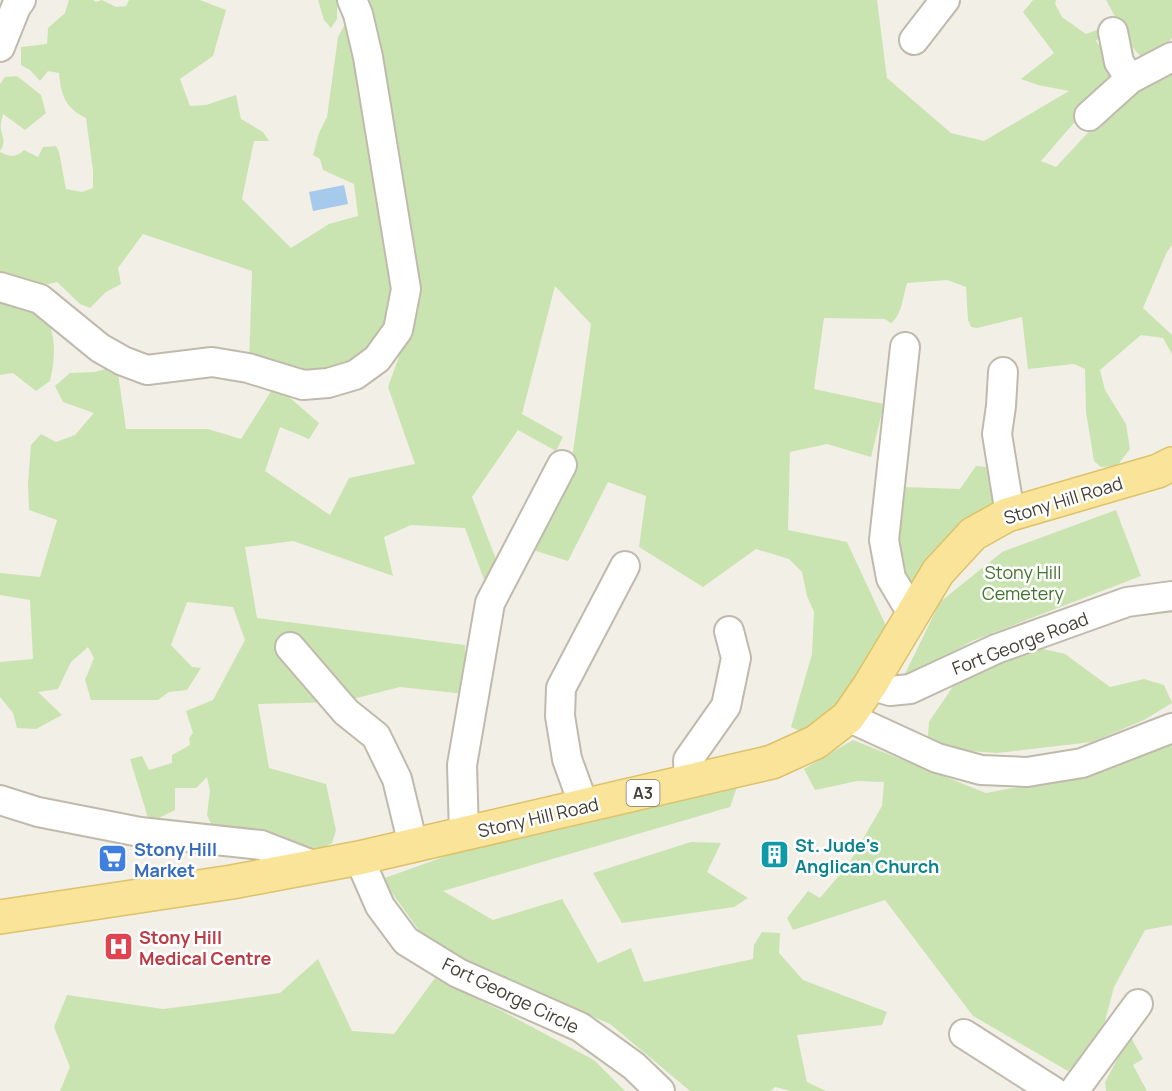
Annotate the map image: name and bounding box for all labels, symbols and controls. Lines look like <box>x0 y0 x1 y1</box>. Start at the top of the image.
street label: Stony Hill Road <box>1001 471 1125 529</box>
park label: Stony Hill Cemetery <box>982 560 1065 605</box>
street label: Fort George Road <box>948 606 1092 680</box>
road number: A3 <box>626 780 660 806</box>
street label: Stony Hill Road <box>475 791 601 843</box>
place label: St. Jude's Anglican Church <box>795 833 939 878</box>
place label: Stony Hill Market <box>134 837 217 882</box>
building icon: St. Jude's Anglican Church <box>758 839 790 871</box>
supermarket icon: Stony Hill Market <box>97 843 129 875</box>
place label: Stony Hill Medical Centre <box>139 925 272 970</box>
hospital icon: Stony Hill Medical Centre <box>102 931 134 963</box>
street label: Fort George Circle <box>439 951 583 1039</box>

